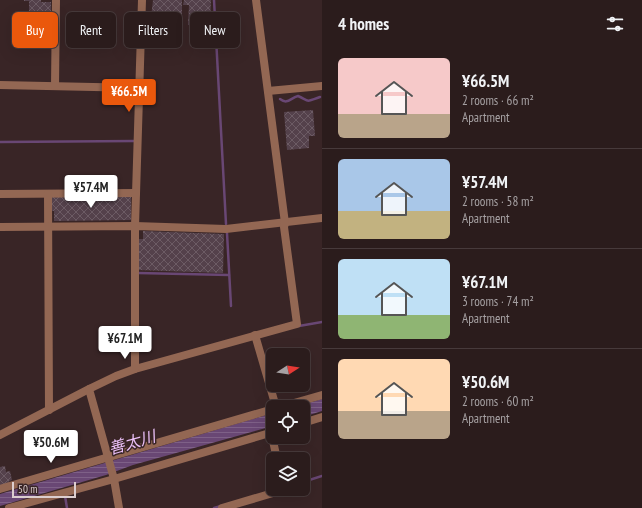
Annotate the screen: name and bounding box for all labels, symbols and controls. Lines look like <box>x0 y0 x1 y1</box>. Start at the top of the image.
chip: Buy <box>12 12 58 48</box>
chip: Rent <box>66 12 116 48</box>
chip: Filters <box>124 12 182 48</box>
chip: New <box>190 12 240 48</box>
text: 4 homes <box>338 13 389 35</box>
icon: filters <box>604 13 626 35</box>
text: ¥66.5M <box>462 70 509 92</box>
icon: home <box>370 74 418 122</box>
pin: ¥66.5M <box>96 79 162 113</box>
text: ¥66.5M <box>111 83 147 100</box>
text: 2 rooms · 66 m² <box>462 92 534 109</box>
text: Apartment <box>462 109 510 126</box>
text: ¥57.4M <box>462 171 508 193</box>
pin: ¥57.4M <box>58 175 124 209</box>
icon: home <box>370 175 418 223</box>
text: ¥57.4M <box>74 179 108 196</box>
text: 2 rooms · 58 m² <box>462 193 534 210</box>
text: Apartment <box>462 210 510 227</box>
text: ¥67.1M <box>462 271 508 293</box>
icon: home <box>370 275 418 323</box>
text: 3 rooms · 74 m² <box>462 293 534 310</box>
text: Apartment <box>462 310 510 327</box>
pin: ¥67.1M <box>92 326 158 360</box>
text: ¥67.1M <box>108 330 142 347</box>
north arrow <box>266 348 310 392</box>
map controls <box>266 348 310 496</box>
text: ¥50.6M <box>462 371 509 393</box>
icon: home <box>370 375 418 423</box>
text: 2 rooms · 60 m² <box>462 393 534 410</box>
button: locate <box>266 400 310 444</box>
text: Apartment <box>462 410 510 427</box>
water label: 善太川 <box>106 425 160 458</box>
pin: ¥50.6M <box>18 430 84 464</box>
text: ¥50.6M <box>33 434 69 451</box>
button: layers <box>266 452 310 496</box>
scale bar <box>12 480 76 499</box>
text: 50 m <box>18 482 37 496</box>

